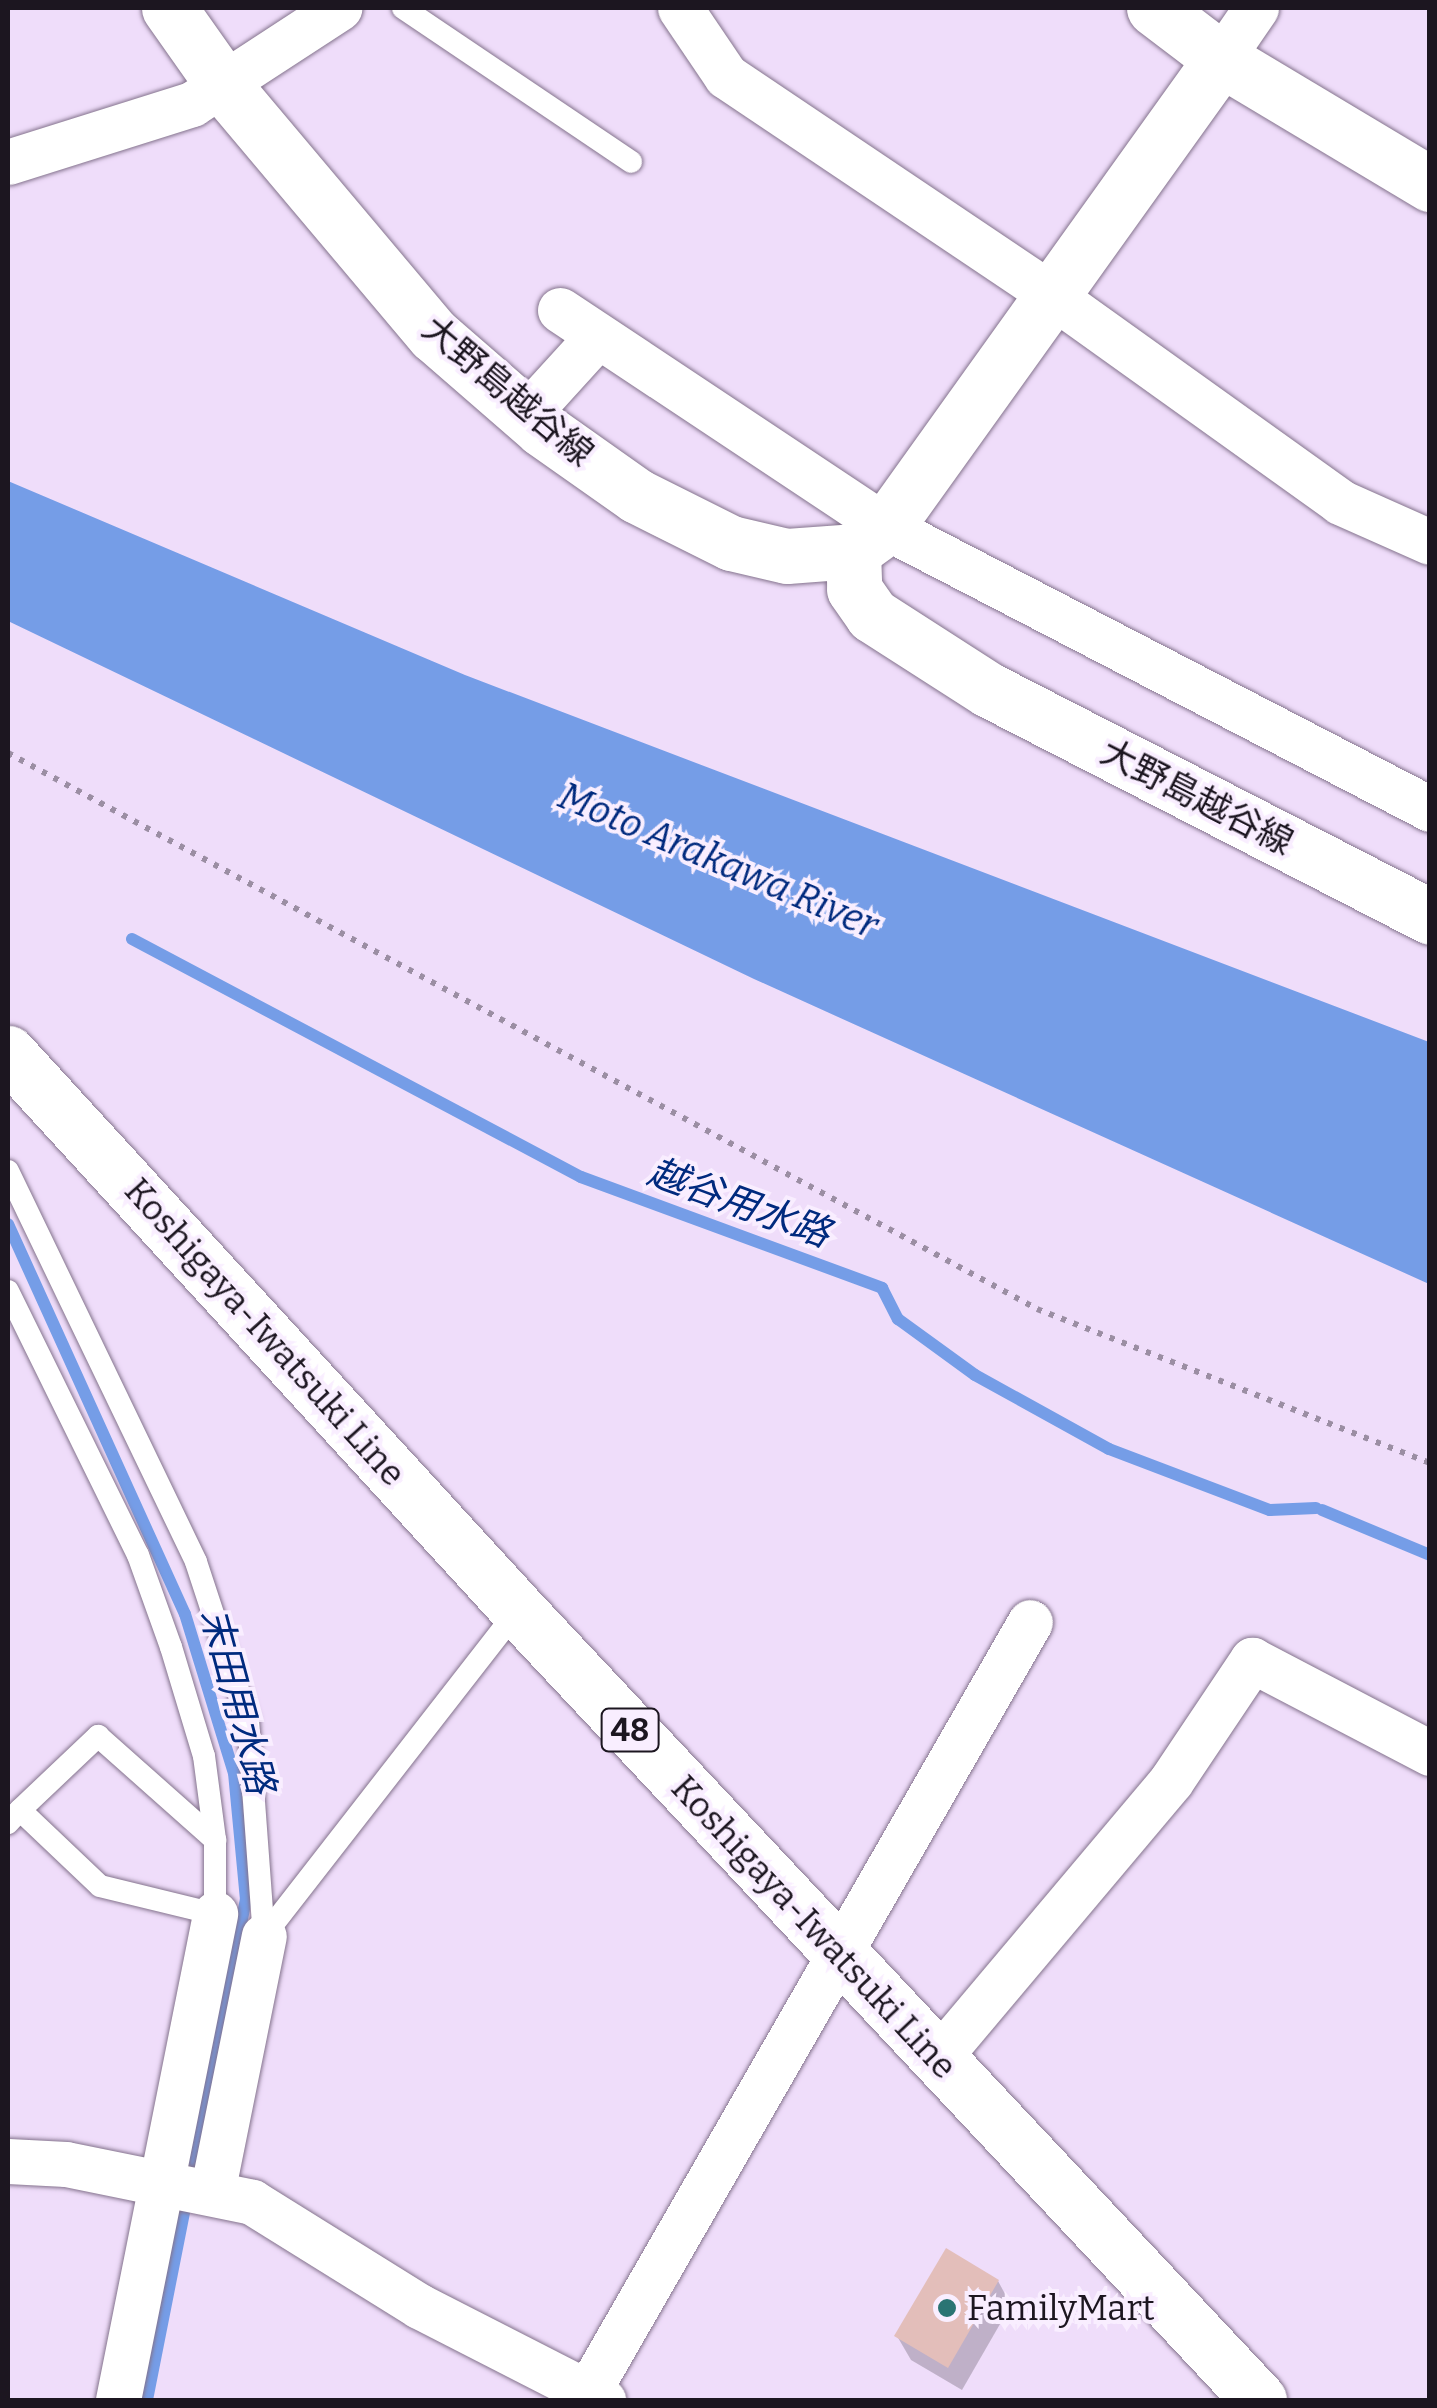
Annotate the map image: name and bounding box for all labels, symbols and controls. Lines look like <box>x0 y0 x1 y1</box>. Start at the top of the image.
street label: 大野島越谷線 <box>414 307 602 475</box>
street label: 大野島越谷線 <box>1094 731 1300 863</box>
water label: Moto Arakawa River <box>552 773 884 949</box>
water label: 越谷用水路 <box>642 1149 836 1257</box>
street label: Koshigaya-Iwatsuki Line <box>116 1170 414 1494</box>
water label: 末田用水路 <box>190 1603 284 1799</box>
road number: 48 <box>600 1703 660 1757</box>
street label: Koshigaya-Iwatsuki Line <box>663 1767 965 2087</box>
place label: FamilyMart <box>967 2287 1155 2329</box>
marker: FamilyMart <box>936 2297 958 2319</box>

